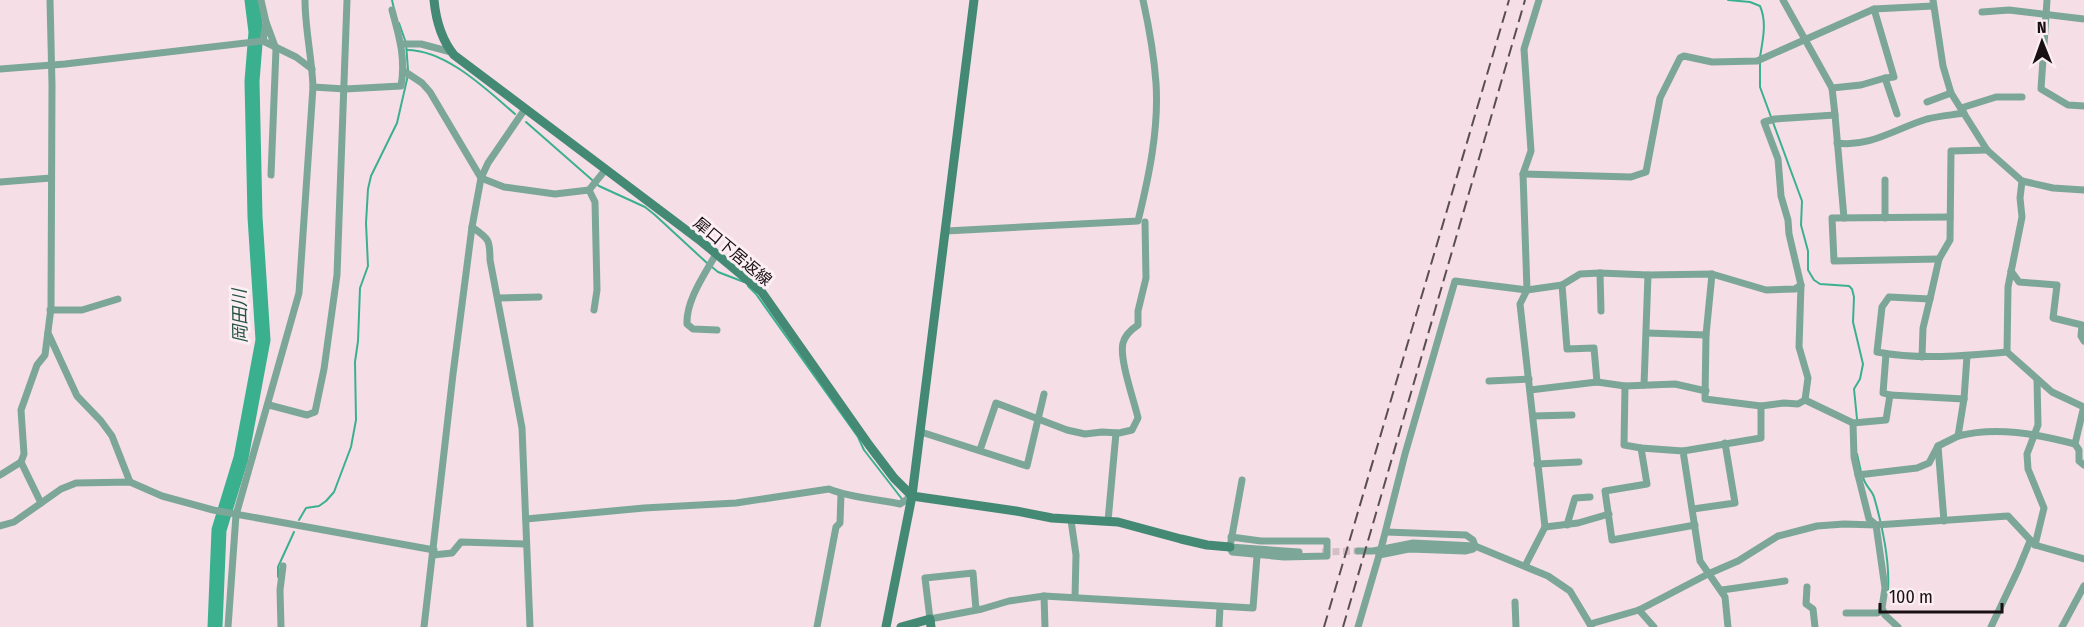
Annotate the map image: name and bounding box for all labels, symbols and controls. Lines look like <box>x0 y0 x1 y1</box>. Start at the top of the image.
north arrow <box>2012 12 2072 72</box>
text: N <box>2037 18 2047 37</box>
street label: 犀口下居返線 <box>690 213 776 290</box>
water label: 岡田川 <box>228 287 251 343</box>
scale bar <box>1880 576 2002 614</box>
text: 100 m <box>1889 586 1933 608</box>

